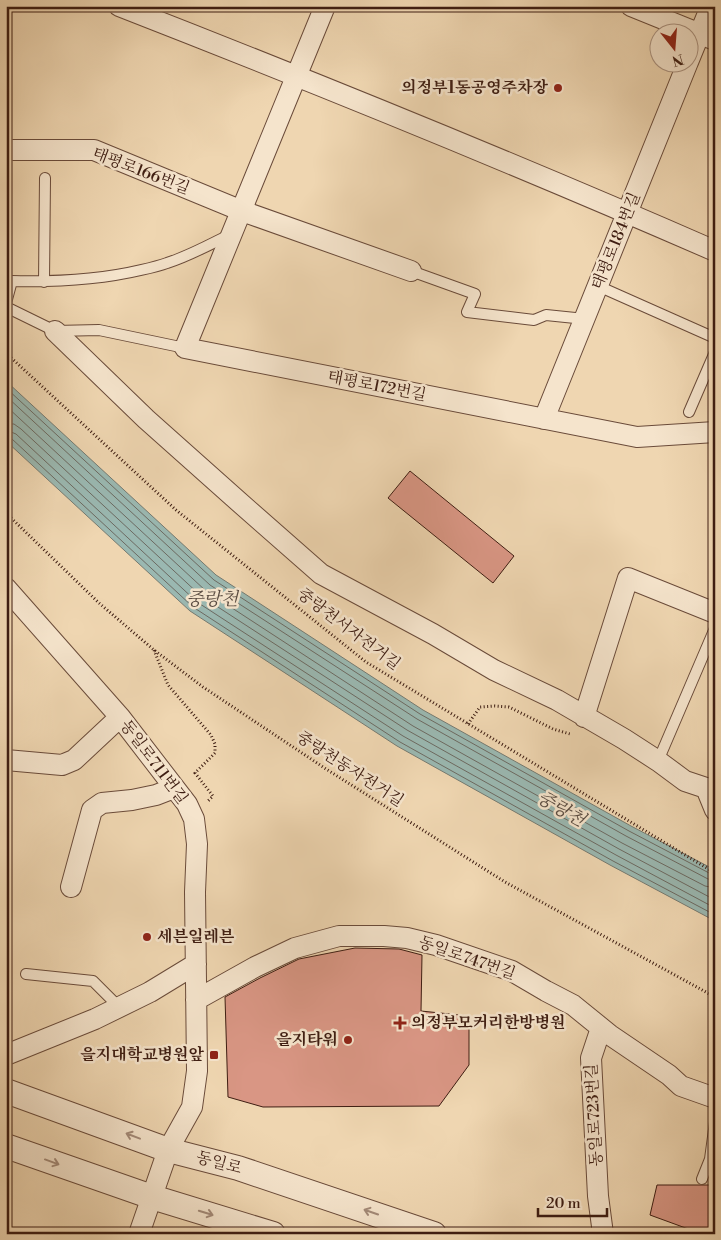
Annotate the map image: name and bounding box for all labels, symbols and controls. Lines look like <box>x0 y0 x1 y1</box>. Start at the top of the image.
north arrow <box>648 22 698 72</box>
text: N <box>670 49 685 70</box>
place label: 의정부1동공영주차장 <box>401 78 549 98</box>
marker: 의정부1동공영주차장 <box>552 82 564 94</box>
street label: 태평로166번길 <box>89 143 193 199</box>
street label: 태평로184번길 <box>587 189 645 293</box>
street label: 태평로172번길 <box>326 367 428 405</box>
street label: 중랑천서자전거길 <box>294 584 404 674</box>
water label: 중랑천 <box>186 588 240 611</box>
street label: 동일로711번길 <box>116 716 192 808</box>
street label: 중랑천동자전거길 <box>293 727 407 811</box>
water label: 중랑천 <box>533 786 591 833</box>
place label: 세븐일레븐 <box>157 927 235 947</box>
marker: 세븐일레븐 <box>141 931 153 943</box>
street label: 동일로747번길 <box>416 932 518 984</box>
place label: 의정부모커리한방병원 <box>411 1013 566 1033</box>
marker: 의정부모커리한방병원 <box>393 1016 407 1030</box>
place label: 을지타워 <box>276 1030 338 1050</box>
marker: 을지타워 <box>342 1034 354 1046</box>
place label: 을지대학교병원앞 <box>80 1045 205 1065</box>
marker: 을지대학교병원앞 <box>208 1049 220 1061</box>
street label: 동일로723번길 <box>581 1063 607 1167</box>
one-way arrow <box>126 1131 141 1140</box>
street label: 동일로 <box>194 1147 245 1179</box>
one-way arrow <box>44 1158 59 1167</box>
scale bar <box>538 1185 607 1217</box>
text: 20 m <box>546 1194 581 1213</box>
one-way arrow <box>363 1207 379 1217</box>
one-way arrow <box>198 1209 214 1219</box>

